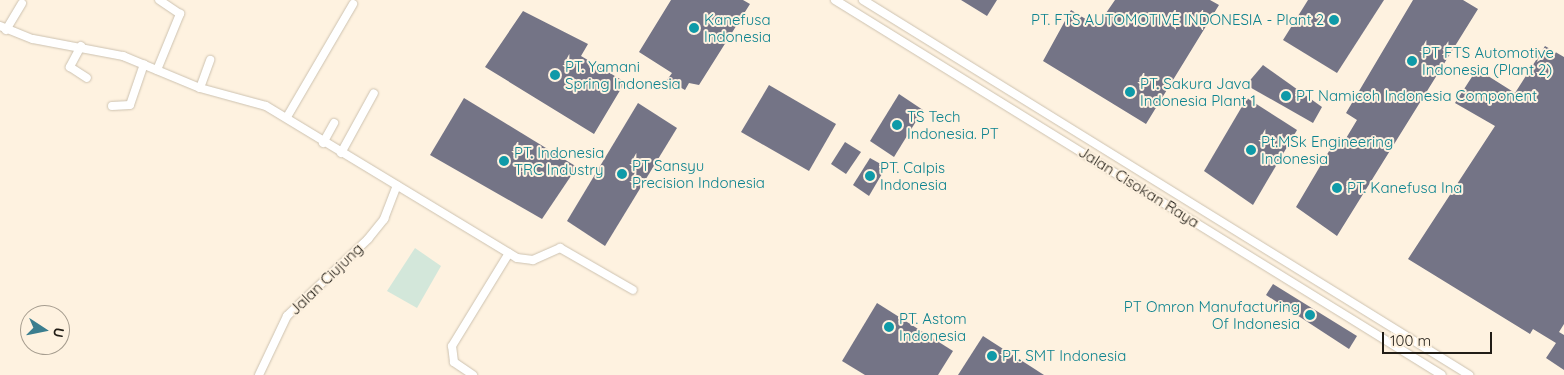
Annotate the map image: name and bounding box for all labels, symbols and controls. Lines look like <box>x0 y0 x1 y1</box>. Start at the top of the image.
place label: Kanefusa Indonesia <box>704 10 771 45</box>
place label: PT. FTS AUTOMOTIVE INDONESIA - Plant 2 <box>1031 11 1324 29</box>
marker: PT. FTS AUTOMOTIVE INDONESIA - Plant 2 <box>1328 14 1340 26</box>
marker: Kanefusa Indonesia <box>688 22 700 34</box>
place label: PT FTS Automotive Indonesia (Plant 2) <box>1422 43 1554 78</box>
marker: PT FTS Automotive Indonesia (Plant 2) <box>1406 55 1418 67</box>
place label: PT. Yamani Spring Indonesia <box>565 57 681 92</box>
marker: PT. Yamani Spring Indonesia <box>549 69 561 81</box>
place label: PT. Sakura Java Indonesia Plant 1 <box>1140 74 1256 109</box>
marker: PT. Sakura Java Indonesia Plant 1 <box>1124 86 1136 98</box>
place label: PT Namicoh Indonesia Component <box>1296 87 1537 105</box>
marker: PT Namicoh Indonesia Component <box>1280 90 1292 102</box>
place label: TS Tech Indonesia. PT <box>907 107 999 142</box>
marker: TS Tech Indonesia. PT <box>891 119 903 131</box>
place label: Pt.MSk Engineering Indonesia <box>1261 132 1393 167</box>
place label: PT. Indonesia TRC Industry <box>514 143 604 178</box>
street label: Jalan Cisokan Raya <box>1075 143 1203 231</box>
marker: Pt.MSk Engineering Indonesia <box>1245 144 1257 156</box>
marker: PT. Indonesia TRC Industry <box>498 155 510 167</box>
place label: PT Sansyu Precision Indonesia <box>632 156 765 191</box>
place label: PT. Calpis Indonesia <box>880 158 947 193</box>
marker: PT Sansyu Precision Indonesia <box>616 168 628 180</box>
marker: PT. Calpis Indonesia <box>864 170 876 182</box>
place label: PT. Kanefusa Ina <box>1347 179 1462 197</box>
marker: PT. Kanefusa Ina <box>1331 182 1343 194</box>
street label: Jalan Ciujung <box>286 239 366 319</box>
place label: PT Omron Manufacturing Of Indonesia <box>1124 297 1300 332</box>
north arrow <box>20 305 70 355</box>
place label: PT. Astom Indonesia <box>899 309 967 344</box>
marker: PT Omron Manufacturing Of Indonesia <box>1304 309 1316 321</box>
marker: PT. Astom Indonesia <box>883 321 895 333</box>
scale bar <box>1384 322 1494 354</box>
text: U <box>49 326 69 339</box>
text: 100 m <box>1390 331 1431 350</box>
place label: PT. SMT Indonesia <box>1002 347 1126 365</box>
marker: PT. SMT Indonesia <box>986 350 998 362</box>

